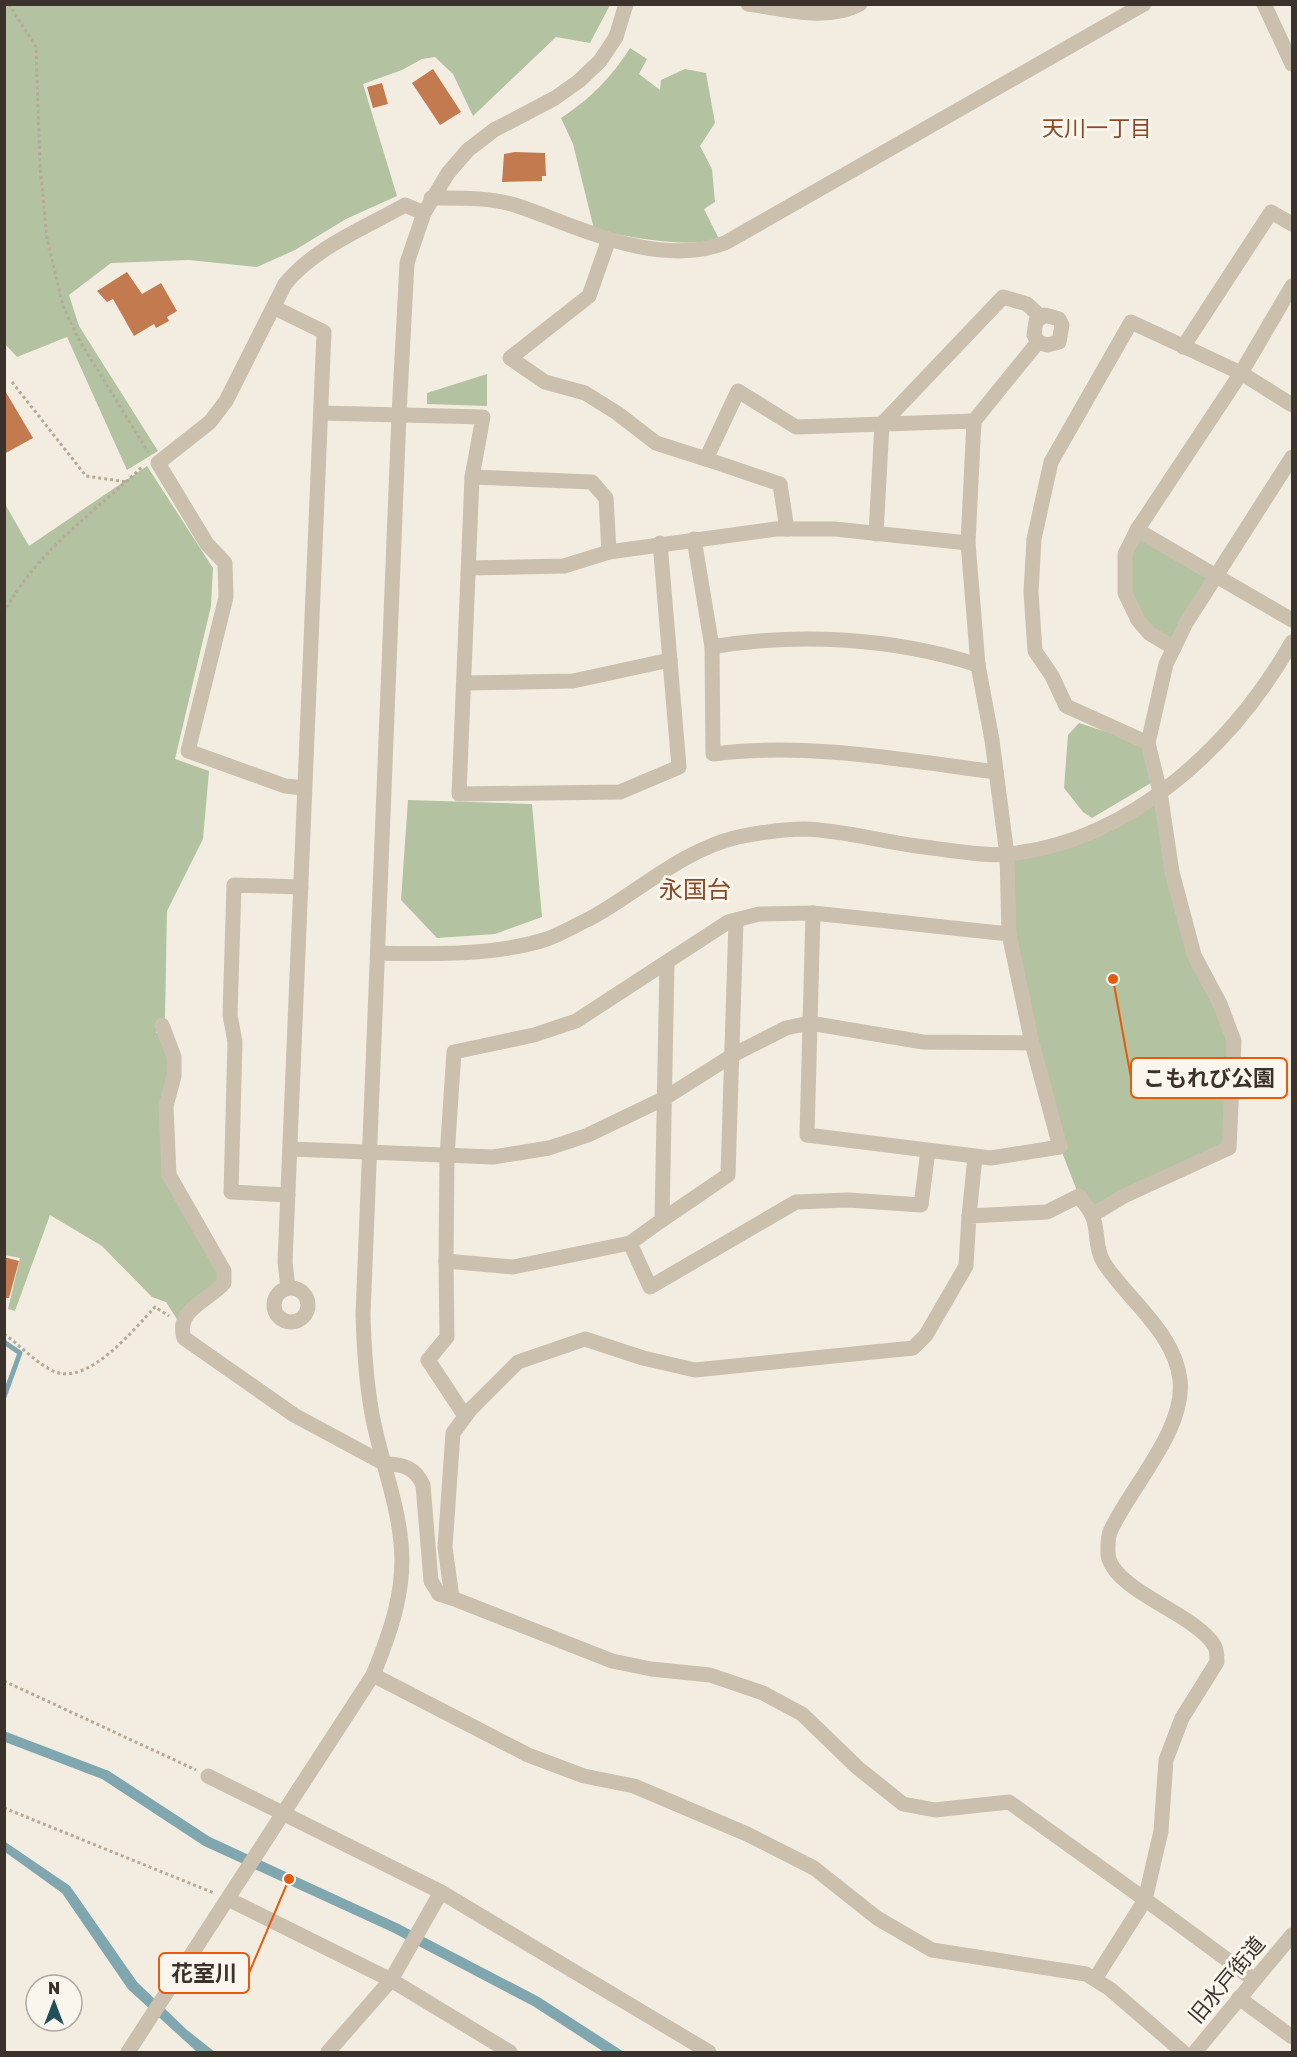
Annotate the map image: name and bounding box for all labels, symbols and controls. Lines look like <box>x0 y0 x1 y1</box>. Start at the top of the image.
district label: 天川一丁目 <box>1042 114 1152 141</box>
district label: 永国台 <box>659 874 731 903</box>
callout: こもれび公園 <box>1131 1058 1287 1098</box>
text: こもれび公園 <box>1143 1064 1275 1091</box>
street label: 旧水戸街道 <box>1183 1931 1270 2028</box>
callout: 花室川 <box>159 1953 249 1993</box>
text: 花室川 <box>171 1959 237 1986</box>
north arrow <box>24 1973 84 2033</box>
text: N <box>48 1978 60 1998</box>

